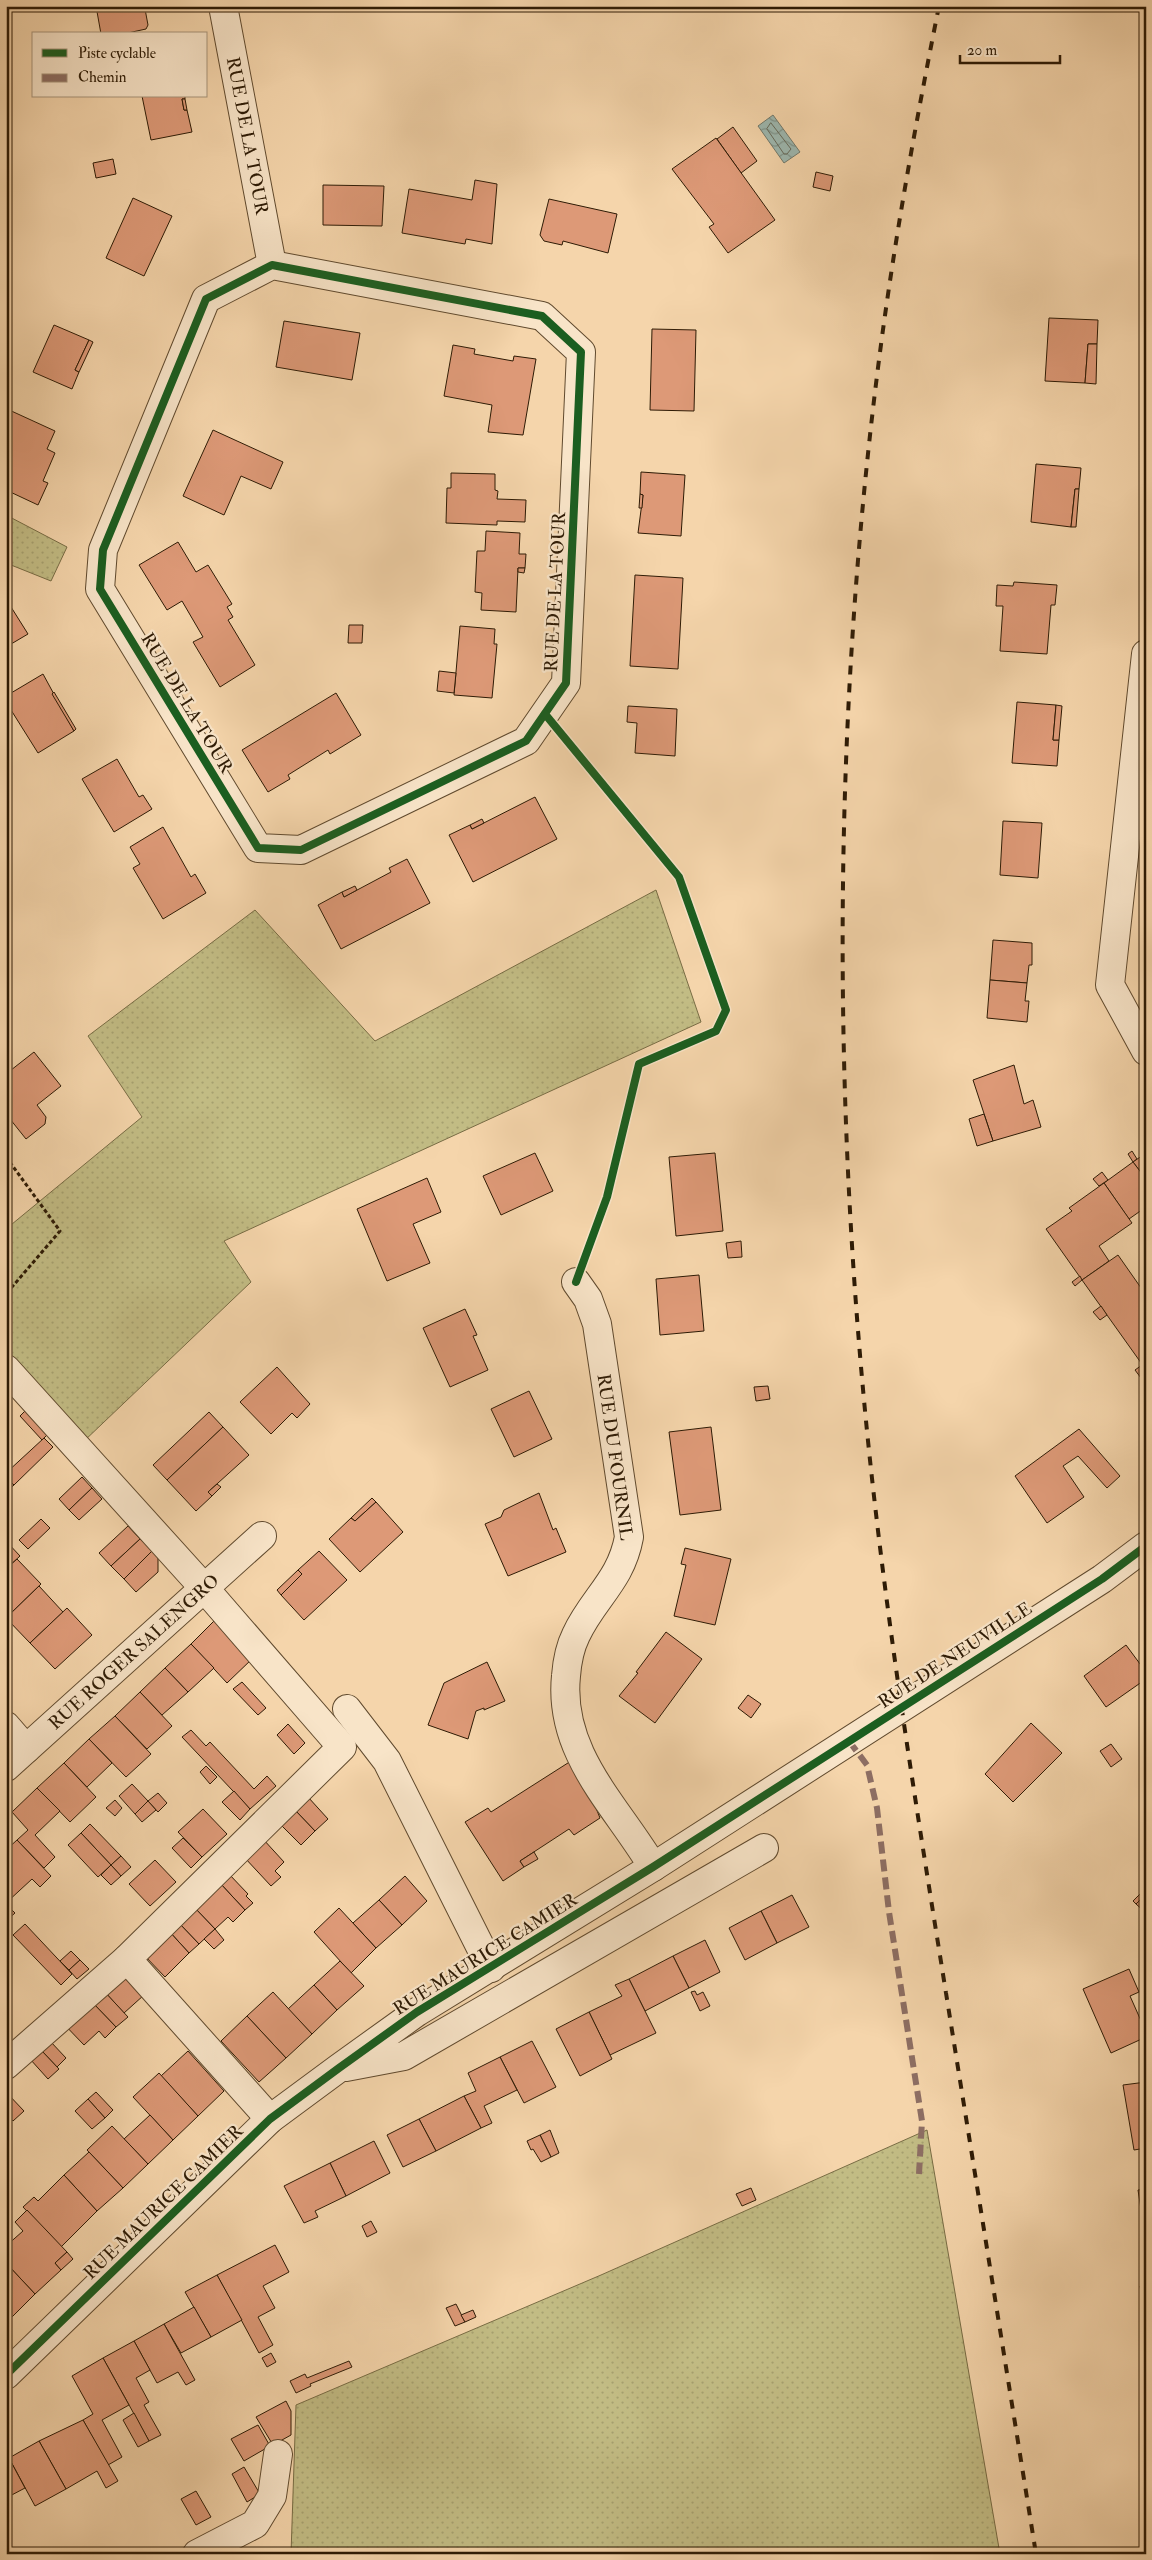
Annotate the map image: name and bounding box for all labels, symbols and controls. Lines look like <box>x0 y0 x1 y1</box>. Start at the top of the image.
legend <box>32 32 208 98</box>
scale bar <box>960 32 1060 64</box>
text: 20 m <box>967 41 997 60</box>
text: Piste cyclable <box>78 44 156 63</box>
street label: RUE DE LA TOUR <box>221 55 273 218</box>
text: Chemin <box>78 68 127 87</box>
street label: RUE DE LA TOUR <box>540 510 571 672</box>
street label: RUE DE LA TOUR <box>136 629 238 779</box>
street label: RUE DU FOURNIL <box>591 1372 638 1542</box>
street label: RUE ROGER SALENGRO <box>44 1569 224 1735</box>
street label: RUE DE NEUVILLE <box>874 1597 1036 1714</box>
street label: RUE MAURICE CAMIER <box>389 1888 583 2021</box>
street label: RUE MAURICE CAMIER <box>79 2119 249 2285</box>

